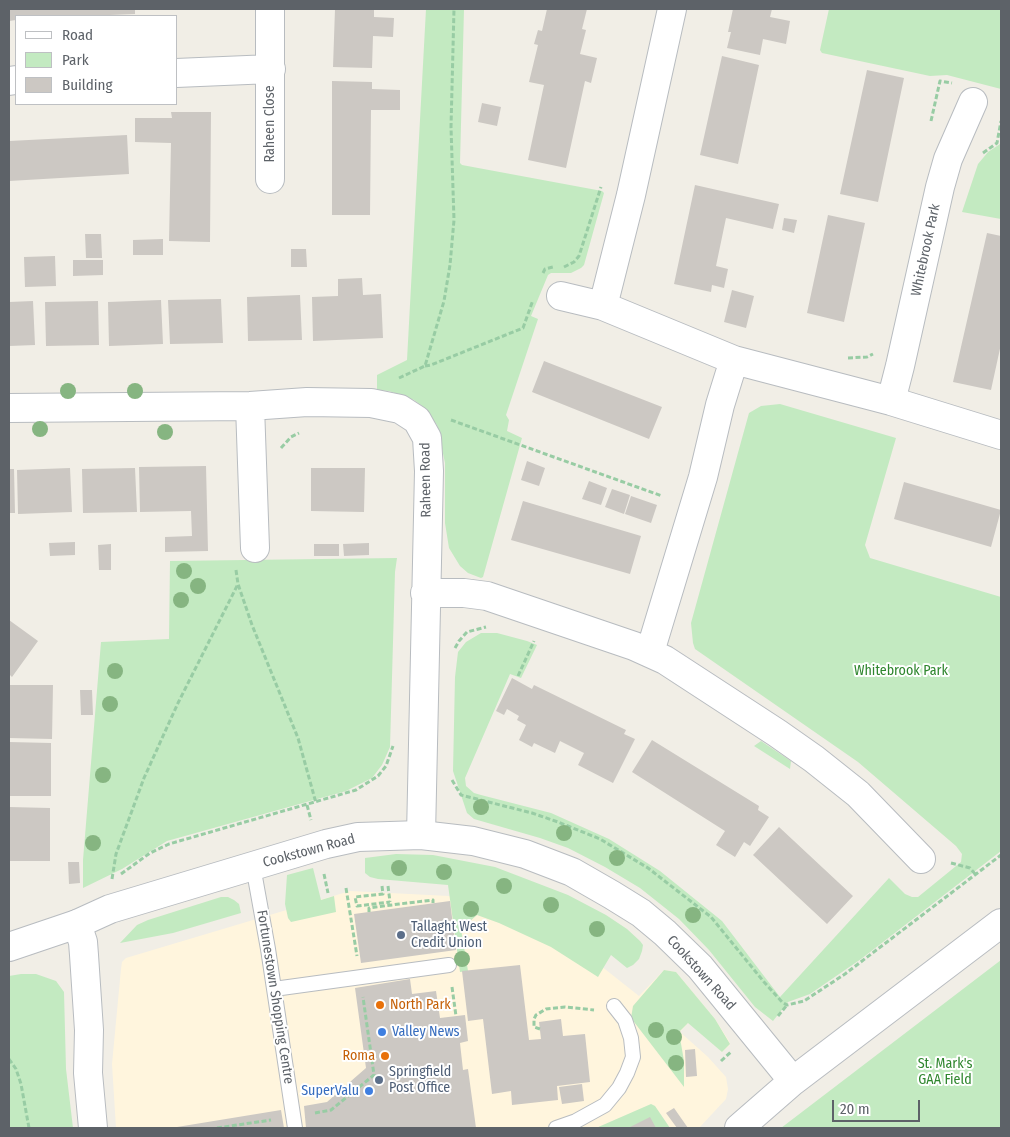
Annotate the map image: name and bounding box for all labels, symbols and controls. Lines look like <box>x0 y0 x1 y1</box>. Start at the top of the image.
legend <box>15 15 178 105</box>
text: Road <box>62 26 93 44</box>
text: Park <box>62 51 89 69</box>
text: Building <box>62 76 113 94</box>
street label: Raheen Close <box>262 85 278 163</box>
street label: Whitebrook Park <box>908 202 944 298</box>
street label: Raheen Road <box>417 442 435 518</box>
park label: Whitebrook Park <box>854 663 948 679</box>
street label: Cookstown Road <box>261 831 357 871</box>
street label: Fortunestown Shopping Centre <box>253 909 297 1085</box>
place label: Tallaght West Credit Union <box>411 919 487 952</box>
marker: Tallaght West Credit Union <box>395 929 407 941</box>
street label: Cookstown Road <box>663 932 739 1014</box>
place label: North Park <box>390 997 451 1013</box>
marker: North Park <box>374 999 386 1011</box>
place label: Valley News <box>392 1024 460 1040</box>
marker: Valley News <box>376 1026 388 1038</box>
place label: Roma <box>343 1048 375 1064</box>
marker: Roma <box>379 1050 391 1062</box>
park label: St. Mark's GAA Field <box>918 1056 972 1088</box>
place label: Springfield Post Office <box>389 1064 451 1096</box>
marker: Springfield Post Office <box>373 1074 385 1086</box>
place label: SuperValu <box>301 1083 359 1099</box>
marker: SuperValu <box>363 1085 375 1097</box>
scale bar <box>835 1090 922 1122</box>
text: 20 m <box>840 1100 870 1118</box>

